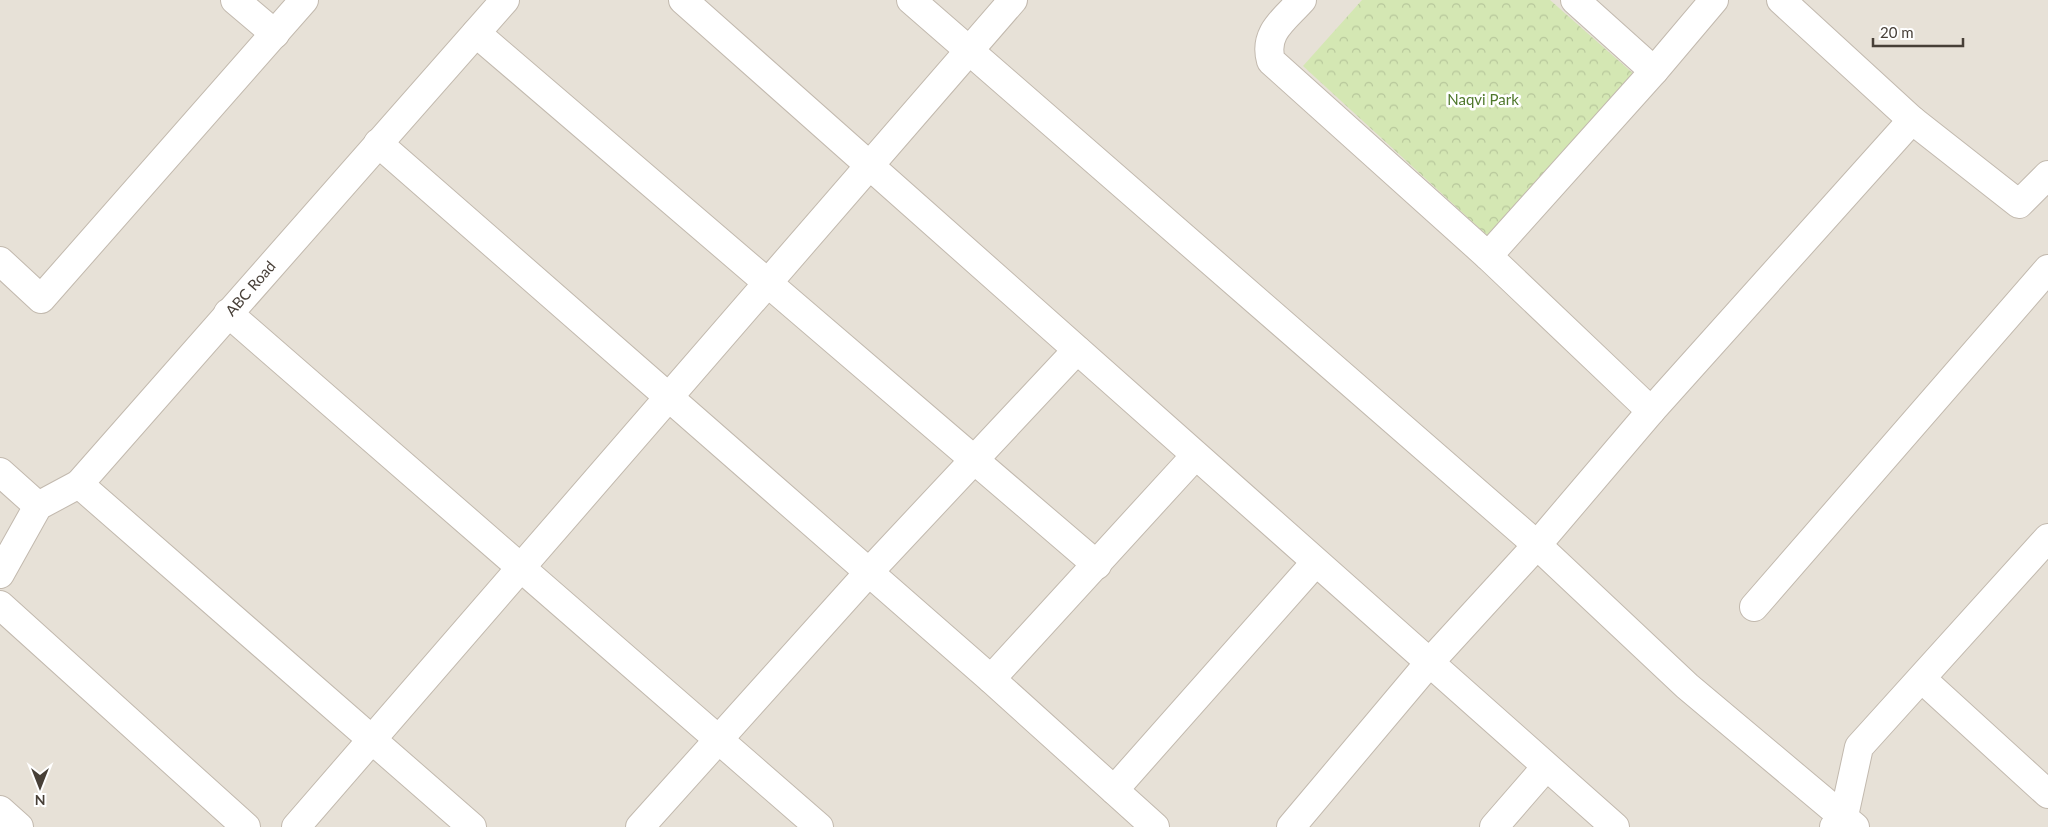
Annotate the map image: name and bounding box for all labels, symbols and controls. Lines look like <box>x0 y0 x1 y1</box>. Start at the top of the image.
scale bar <box>1873 15 1963 47</box>
text: 20 m <box>1880 23 1914 41</box>
park label: Naqvi Park <box>1447 90 1519 108</box>
street label: ABC Road <box>221 257 279 319</box>
north arrow <box>15 762 65 812</box>
text: N <box>35 792 45 809</box>

